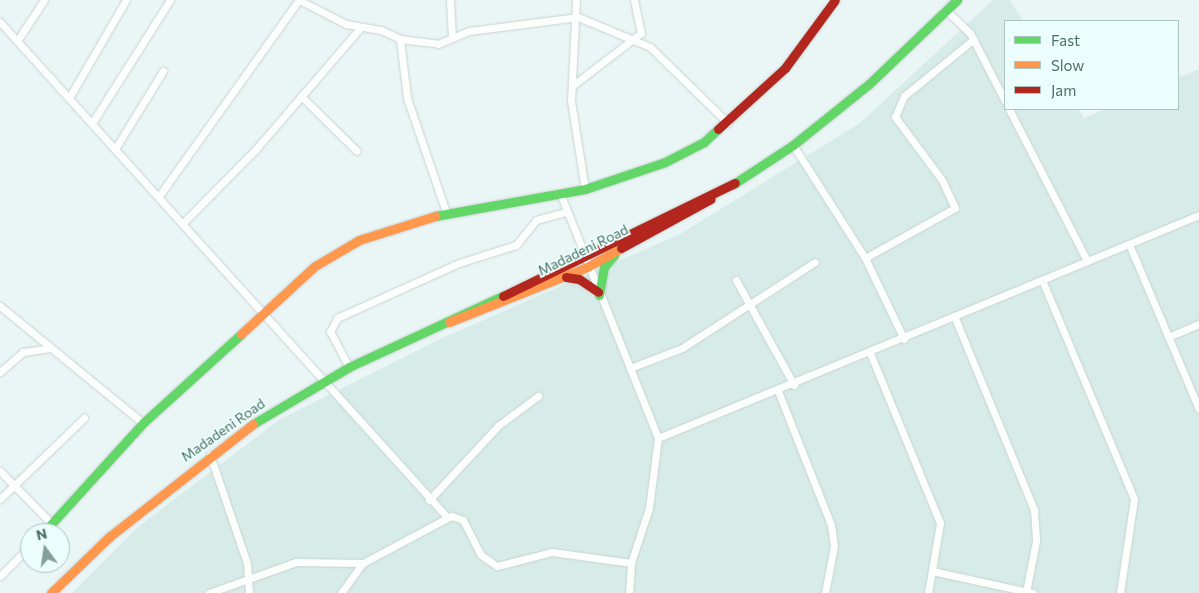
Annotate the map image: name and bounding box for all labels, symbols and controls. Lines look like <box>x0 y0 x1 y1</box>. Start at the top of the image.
legend <box>1004 20 1179 110</box>
text: Fast <box>1051 31 1080 49</box>
text: Slow <box>1051 56 1084 74</box>
text: Jam <box>1051 81 1076 99</box>
street label: Madadeni Road <box>535 221 631 279</box>
street label: Madadeni Road <box>178 395 268 465</box>
north arrow <box>20 523 70 573</box>
text: N <box>34 524 49 543</box>

